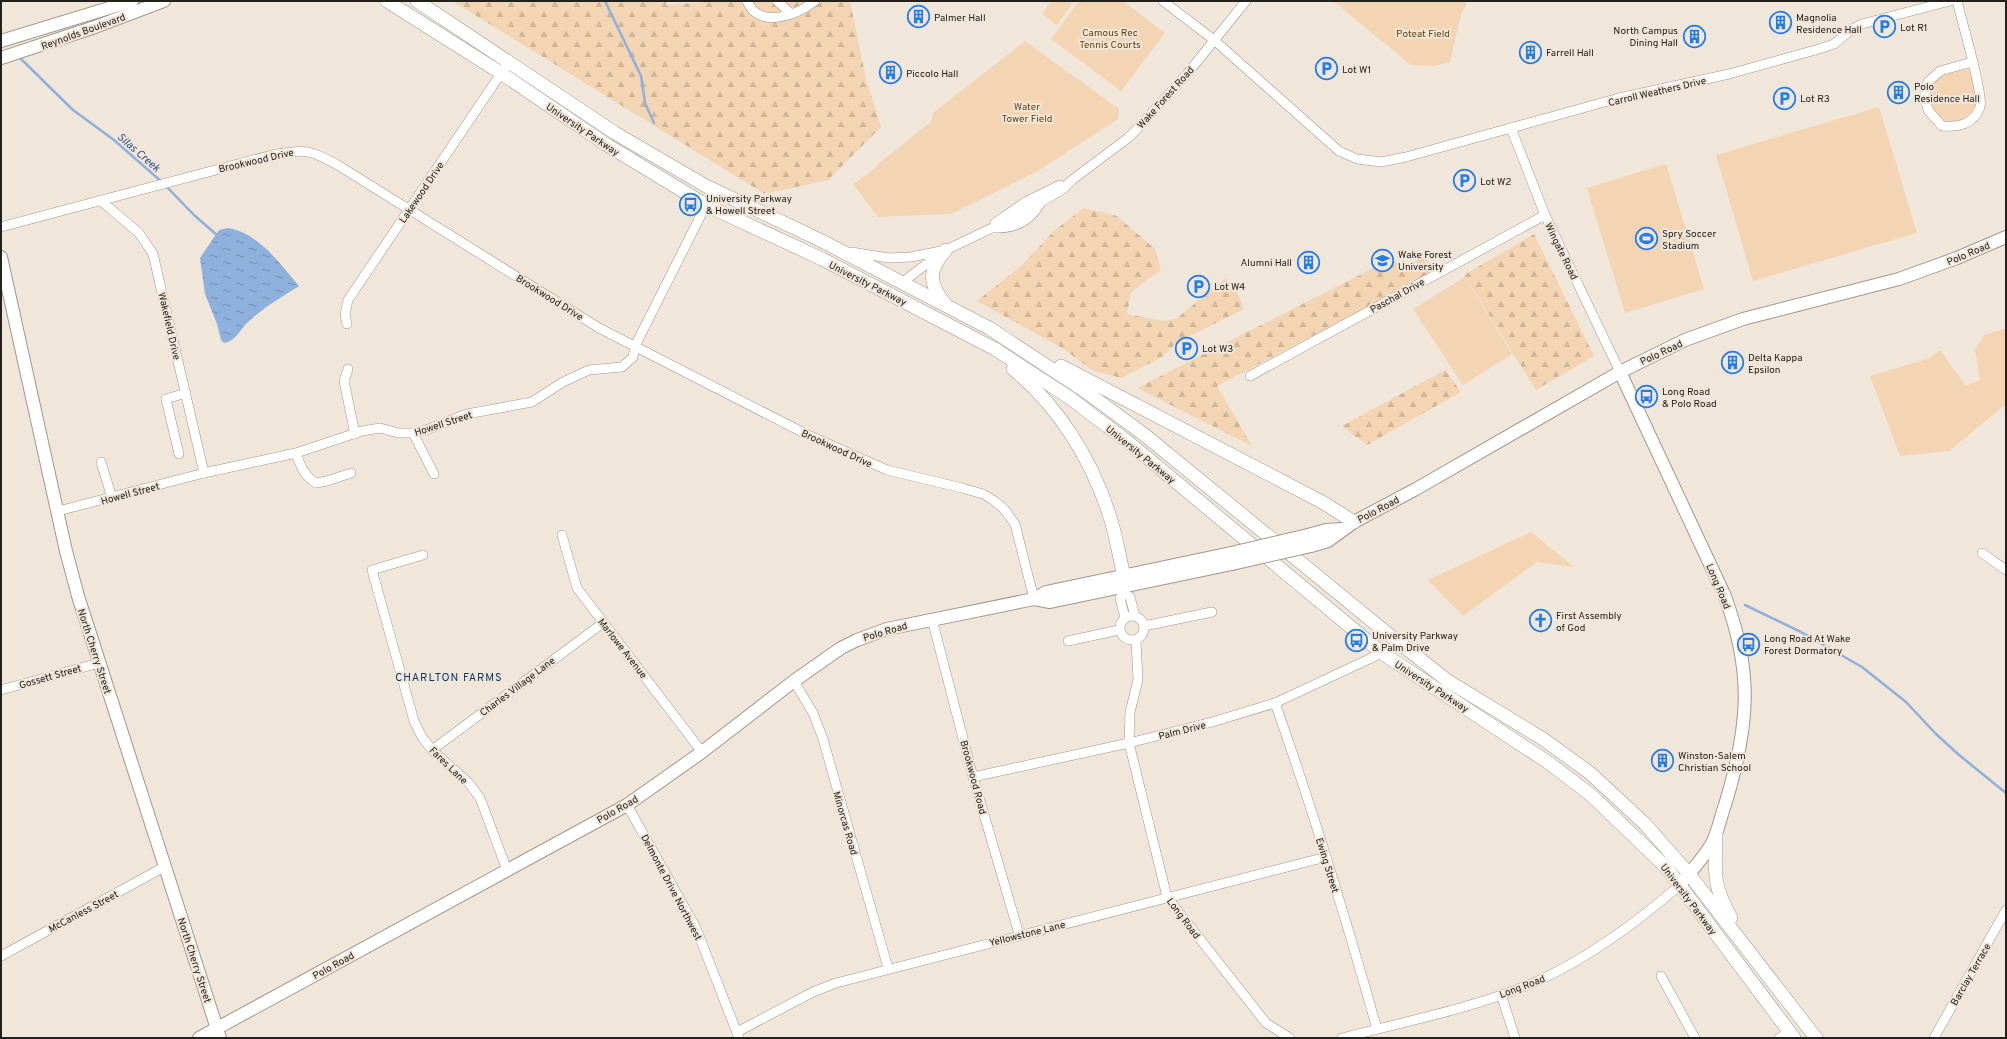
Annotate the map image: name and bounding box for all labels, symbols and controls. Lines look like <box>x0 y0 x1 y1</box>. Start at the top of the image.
building icon: Palmer Hall <box>906 4 932 30</box>
building icon: Magnolia Residence Hall <box>1767 10 1793 36</box>
street label: Reynolds Boulevard <box>40 11 127 54</box>
place label: Palmer Hall <box>934 12 986 25</box>
place label: Magnolia Residence Hall <box>1796 12 1862 37</box>
parking icon: Lot R1 <box>1872 14 1898 40</box>
place label: Lot R1 <box>1900 22 1928 35</box>
building icon: North Campus Dining Hall <box>1681 23 1707 49</box>
place label: North Campus Dining Hall <box>1613 25 1678 50</box>
park label: Camous Rec Tennis Courts <box>1079 27 1141 52</box>
park label: Poteat Field <box>1396 28 1450 41</box>
building icon: Farrell Hall <box>1518 39 1544 65</box>
place label: Farrell Hall <box>1546 47 1594 60</box>
parking icon: Lot W1 <box>1313 56 1339 82</box>
building icon: Piccolo Hall <box>877 60 903 86</box>
street label: Wake Forest Road <box>1135 64 1197 132</box>
place label: Lot W1 <box>1342 64 1371 77</box>
place label: Piccolo Hall <box>906 68 958 81</box>
street label: Carroll Weathers Drive <box>1607 75 1708 110</box>
building icon: Polo Residence Hall <box>1885 79 1911 105</box>
place label: Polo Residence Hall <box>1914 81 1980 106</box>
parking icon: Lot R3 <box>1771 85 1797 111</box>
place label: Lot R3 <box>1800 93 1830 106</box>
street label: University Parkway <box>543 101 621 160</box>
park label: Water Tower Field <box>1002 101 1052 126</box>
water label: Silas Creek <box>114 130 163 176</box>
street label: Brookwood Drive <box>217 146 295 176</box>
street label: Lakewood Drive <box>397 160 448 226</box>
parking icon: Lot W2 <box>1451 168 1477 194</box>
place label: Lot W2 <box>1480 176 1511 189</box>
bus stop icon: University Parkway & Howell Street <box>678 191 704 217</box>
place label: University Parkway & Howell Street <box>706 193 792 218</box>
street label: Wingate Road <box>1541 221 1580 282</box>
sports icon: Spry Soccer Stadium <box>1633 226 1659 252</box>
place label: Spry Soccer Stadium <box>1662 228 1716 253</box>
street label: Polo Road <box>1945 239 1992 269</box>
school or university icon: Wake Forest University <box>1369 247 1395 273</box>
building icon: Alumni Hall <box>1295 249 1321 275</box>
place label: Wake Forest University <box>1398 249 1452 274</box>
place label: Alumni Hall <box>1241 257 1292 270</box>
street label: University Parkway <box>826 259 909 310</box>
street label: Brookwood Drive <box>513 272 585 324</box>
parking icon: Lot W4 <box>1186 273 1212 299</box>
street label: Paschal Drive <box>1368 276 1427 317</box>
place label: Lot W4 <box>1214 281 1245 294</box>
street label: Wakefield Drive <box>154 291 183 361</box>
parking icon: Lot W3 <box>1173 335 1199 361</box>
street label: Polo Road <box>1638 338 1685 369</box>
place label: Lot W3 <box>1202 343 1233 356</box>
building icon: Delta Kappa Epsilon <box>1719 350 1745 376</box>
place label: Delta Kappa Epsilon <box>1748 352 1803 377</box>
bus stop icon: Long Road & Polo Road <box>1634 384 1660 410</box>
place label: Long Road & Polo Road <box>1662 386 1717 411</box>
street label: Howell Street <box>413 409 474 440</box>
street label: University Parkway <box>1103 423 1178 487</box>
street label: Brookwood Drive <box>799 427 874 471</box>
street label: Howell Street <box>100 480 161 509</box>
street label: Polo Road <box>1356 494 1402 527</box>
street label: Long Road <box>1702 562 1733 611</box>
street label: North Cherry Street <box>74 607 114 696</box>
church icon: First Assembly of God <box>1528 608 1554 634</box>
place label: First Assembly of God <box>1556 610 1622 635</box>
street label: Marlowe Avenue <box>594 616 649 682</box>
street label: Polo Road <box>862 620 909 645</box>
bus stop icon: University Parkway & Palm Drive <box>1343 628 1369 654</box>
place label: University Parkway & Palm Drive <box>1372 630 1458 655</box>
bus stop icon: Long Road At Wake Forest Dormatory <box>1735 631 1761 657</box>
place label: Long Road At Wake Forest Dormatory <box>1764 633 1850 658</box>
street label: Charles Village Lane <box>478 655 558 720</box>
street label: University Parkway <box>1392 658 1471 716</box>
street label: Gossett Street <box>18 662 83 693</box>
district label: CHARLTON FARMS <box>395 671 503 685</box>
street label: Palm Drive <box>1157 719 1207 744</box>
street label: Brookwood Road <box>956 739 989 816</box>
street label: Fares Lane <box>426 745 470 788</box>
building icon: Winston-Salem Christian School <box>1650 748 1676 774</box>
place label: Winston-Salem Christian School <box>1678 750 1751 775</box>
street label: Minorcas Road <box>829 790 860 857</box>
street label: Polo Road <box>595 793 641 827</box>
street label: Delmonte Drive Northwest <box>637 832 704 943</box>
street label: Ewing Street <box>1312 836 1341 895</box>
street label: University Parkway <box>1657 862 1719 938</box>
street label: McCanless Street <box>46 888 121 936</box>
street label: Long Road <box>1163 896 1202 942</box>
street label: North Cherry Street <box>174 916 214 1005</box>
street label: Yellowstone Lane <box>988 919 1067 950</box>
street label: Barclay Terrace <box>1948 941 1994 1008</box>
street label: Polo Road <box>311 950 357 983</box>
street label: Long Road <box>1498 973 1547 1002</box>

